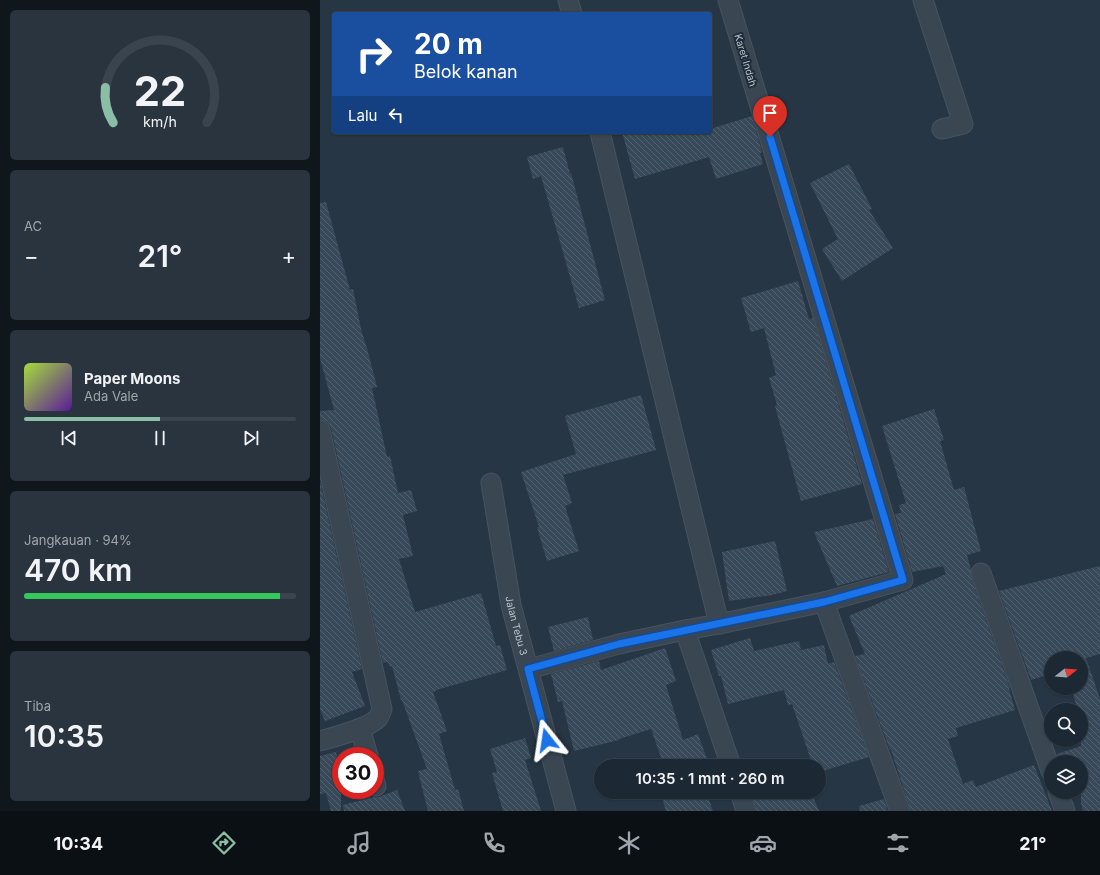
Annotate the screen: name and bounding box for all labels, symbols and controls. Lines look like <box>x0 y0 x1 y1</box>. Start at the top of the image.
text: 20 m <box>414 27 483 61</box>
icon: right <box>348 28 400 80</box>
street label: Karet Indah <box>732 32 760 88</box>
text: Belok kanan <box>414 61 518 82</box>
text: 22 <box>134 66 186 116</box>
pin <box>753 96 787 137</box>
icon: arrive <box>759 102 781 124</box>
icon: left <box>385 104 407 126</box>
text: Lalu <box>348 106 377 125</box>
text: km/h <box>143 113 177 130</box>
text: AC <box>24 218 42 234</box>
text: 21° <box>137 238 183 274</box>
text: − <box>24 243 39 269</box>
text: + <box>281 243 296 269</box>
text: Paper Moons <box>84 369 180 388</box>
text: Ada Vale <box>84 388 138 404</box>
icon: previous <box>58 427 80 449</box>
icon: pause <box>149 427 171 449</box>
icon: next <box>240 427 262 449</box>
text: Jangkauan · 94% <box>24 532 132 548</box>
text: 470 km <box>24 552 132 588</box>
street label: Jalan Tebu 3 <box>504 595 530 657</box>
north arrow <box>1044 651 1088 695</box>
map controls <box>1044 651 1088 799</box>
text: Tiba <box>24 698 51 714</box>
button: search <box>1044 703 1088 747</box>
text: 10:35 <box>24 718 104 754</box>
position arrow <box>526 719 568 761</box>
speed limit sign: 30 <box>332 747 384 799</box>
button: layers <box>1044 755 1088 799</box>
text: 10:35 · 1 mnt · 260 m <box>636 769 784 788</box>
icon: directions <box>210 829 238 857</box>
icon: music <box>345 829 373 857</box>
icon: phone <box>480 829 508 857</box>
icon: climate <box>615 829 643 857</box>
icon: car <box>749 829 777 857</box>
icon: filters <box>884 829 912 857</box>
text: 10:34 <box>53 833 103 854</box>
text: 21° <box>1019 833 1047 854</box>

